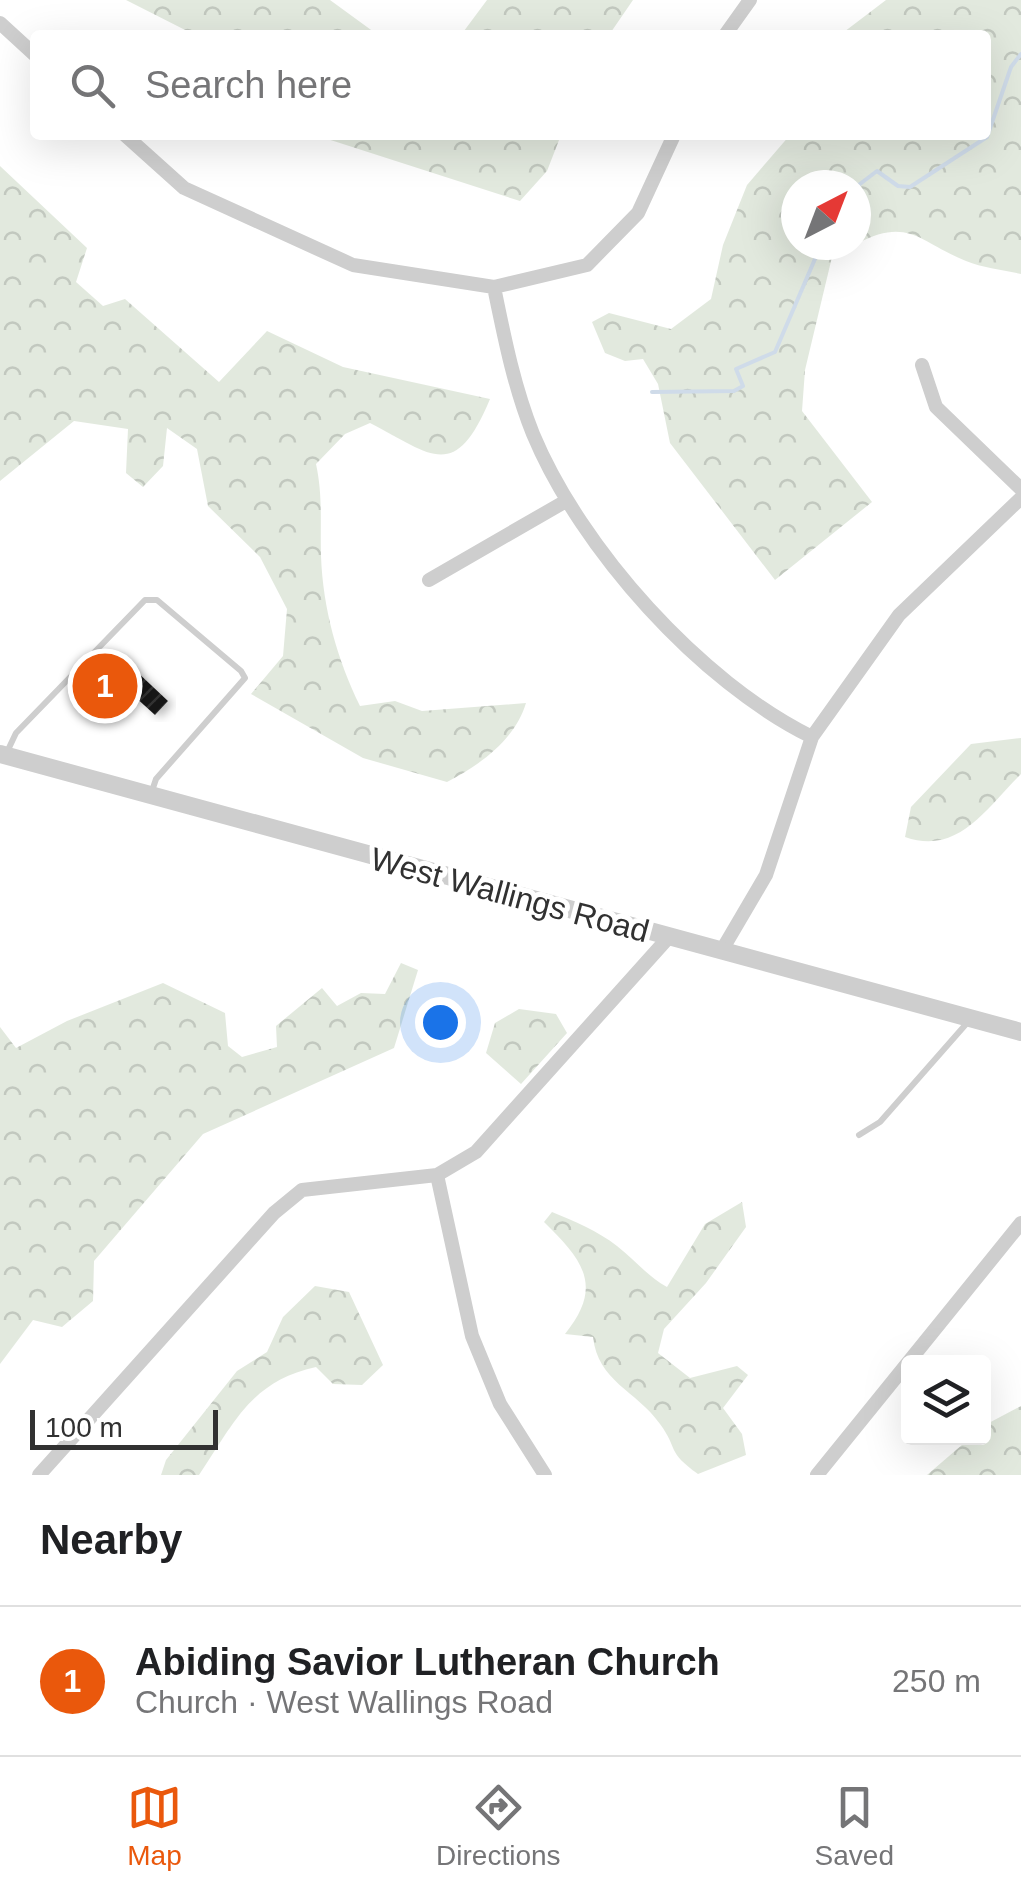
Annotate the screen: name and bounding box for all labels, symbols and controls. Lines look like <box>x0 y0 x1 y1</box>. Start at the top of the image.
search box <box>30 30 991 140</box>
icon: search <box>65 58 120 113</box>
text: Search here <box>145 64 352 106</box>
north arrow <box>781 170 871 260</box>
pin: 1 <box>72 648 138 724</box>
street label: West Wallings Road <box>367 841 653 949</box>
your location <box>415 997 466 1048</box>
map controls <box>901 1355 991 1445</box>
button: layers <box>901 1355 991 1445</box>
scale bar <box>30 1405 218 1450</box>
text: 100 m <box>45 1412 123 1443</box>
text: Nearby <box>40 1516 182 1563</box>
text: Abiding Savior Lutheran Church <box>135 1641 720 1683</box>
text: 1 <box>64 1663 81 1699</box>
text: 250 m <box>892 1663 981 1699</box>
text: Church · West Wallings Road <box>135 1684 553 1720</box>
tab: Map <box>127 1780 182 1872</box>
tab: Directions <box>436 1780 561 1872</box>
tab: Saved <box>815 1780 894 1872</box>

